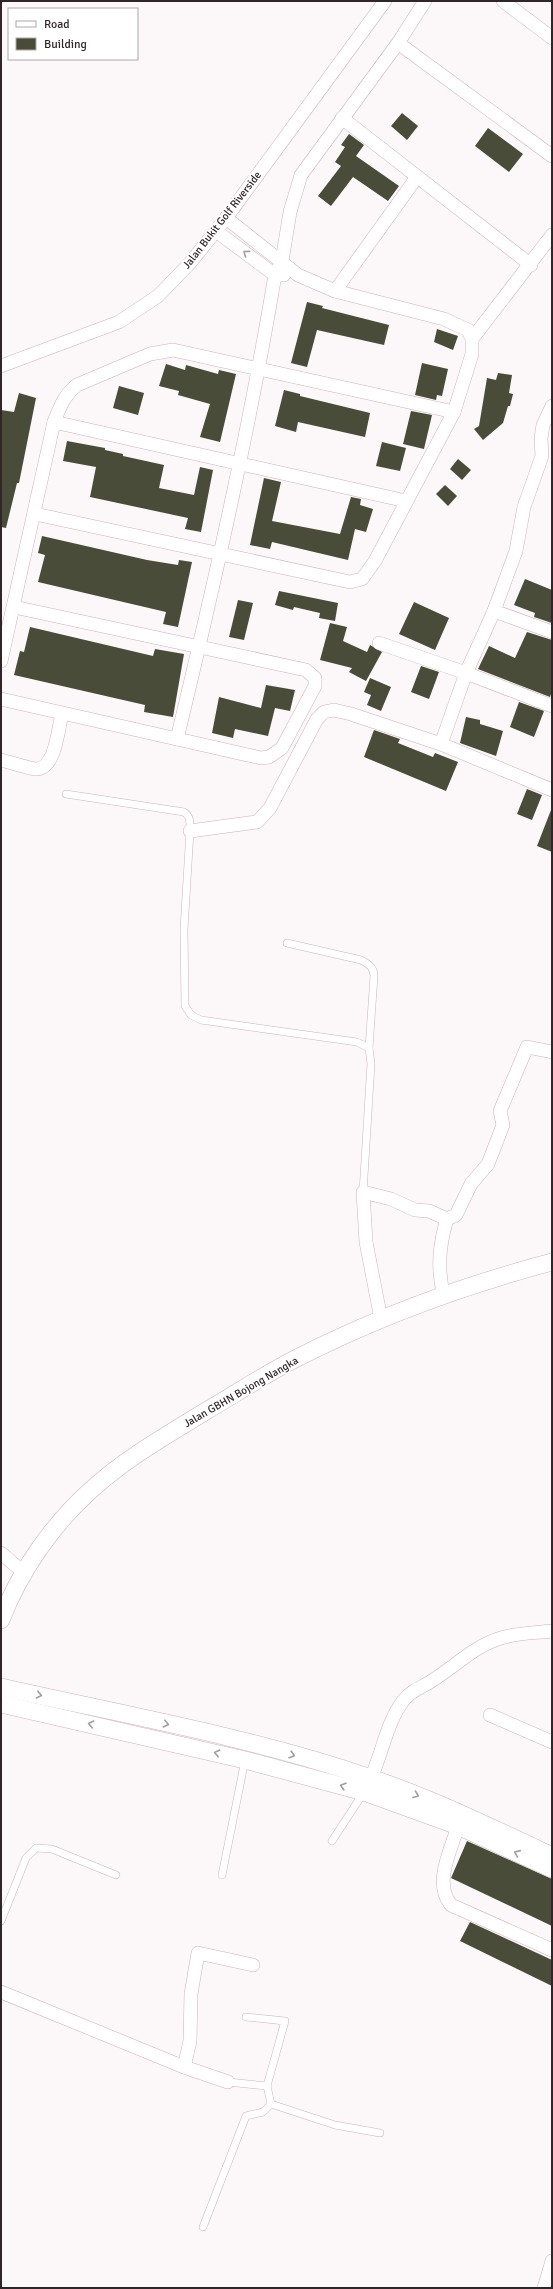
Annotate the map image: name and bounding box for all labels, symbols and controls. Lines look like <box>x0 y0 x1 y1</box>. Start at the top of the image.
legend <box>8 8 138 60</box>
text: Road <box>44 17 70 32</box>
text: Building <box>44 37 87 52</box>
street label: Jalan Bukit Golf Riverside <box>180 169 264 271</box>
one-way arrow <box>243 251 250 258</box>
street label: Jalan GBHN Bojong Nangka <box>182 1354 301 1430</box>
one-way arrow <box>36 1691 42 1699</box>
one-way arrow <box>162 1719 169 1728</box>
one-way arrow <box>87 1721 94 1729</box>
one-way arrow <box>214 1750 220 1758</box>
one-way arrow <box>288 1750 295 1759</box>
one-way arrow <box>340 1782 347 1791</box>
one-way arrow <box>412 1791 419 1799</box>
one-way arrow <box>513 1849 520 1857</box>

